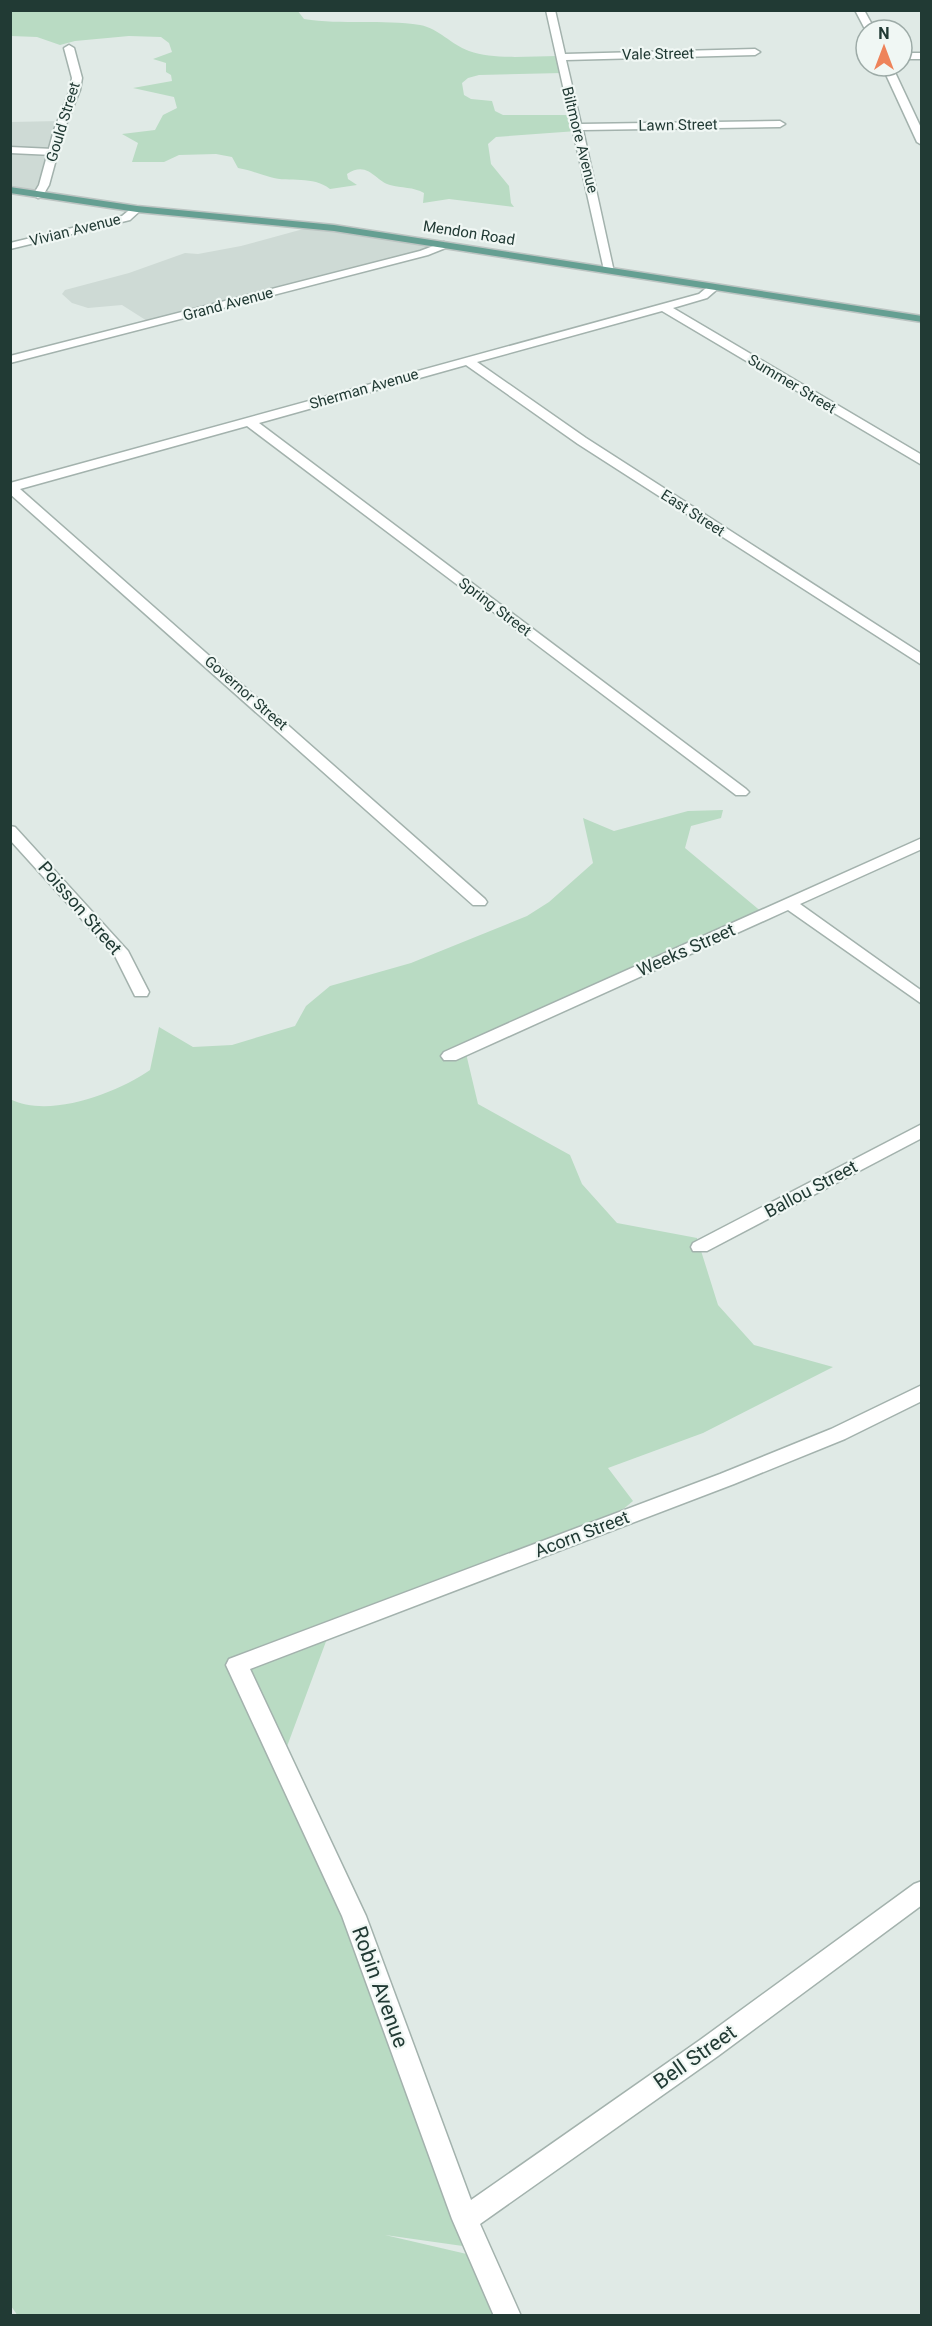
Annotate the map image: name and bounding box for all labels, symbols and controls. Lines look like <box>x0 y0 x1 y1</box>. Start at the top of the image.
north arrow <box>854 18 914 78</box>
text: N <box>878 24 890 43</box>
street label: Vale Street <box>622 44 694 64</box>
street label: Gould Street <box>42 80 84 164</box>
street label: Biltmore Avenue <box>558 85 602 195</box>
street label: Lawn Street <box>638 115 718 135</box>
street label: Vivian Avenue <box>28 210 122 250</box>
street label: Mendon Road <box>422 217 516 249</box>
street label: Grand Avenue <box>181 283 275 325</box>
street label: Summer Street <box>745 351 839 417</box>
street label: Sherman Avenue <box>307 365 421 413</box>
street label: East Street <box>658 486 728 540</box>
street label: Spring Street <box>455 574 535 640</box>
street label: Governor Street <box>201 652 291 734</box>
street label: Poisson Street <box>34 857 127 959</box>
street label: Weeks Street <box>633 919 738 981</box>
street label: Ballou Street <box>761 1155 861 1222</box>
street label: Acorn Street <box>532 1506 632 1561</box>
street label: Robin Avenue <box>347 1923 413 2051</box>
street label: Bell Street <box>649 2020 741 2094</box>

